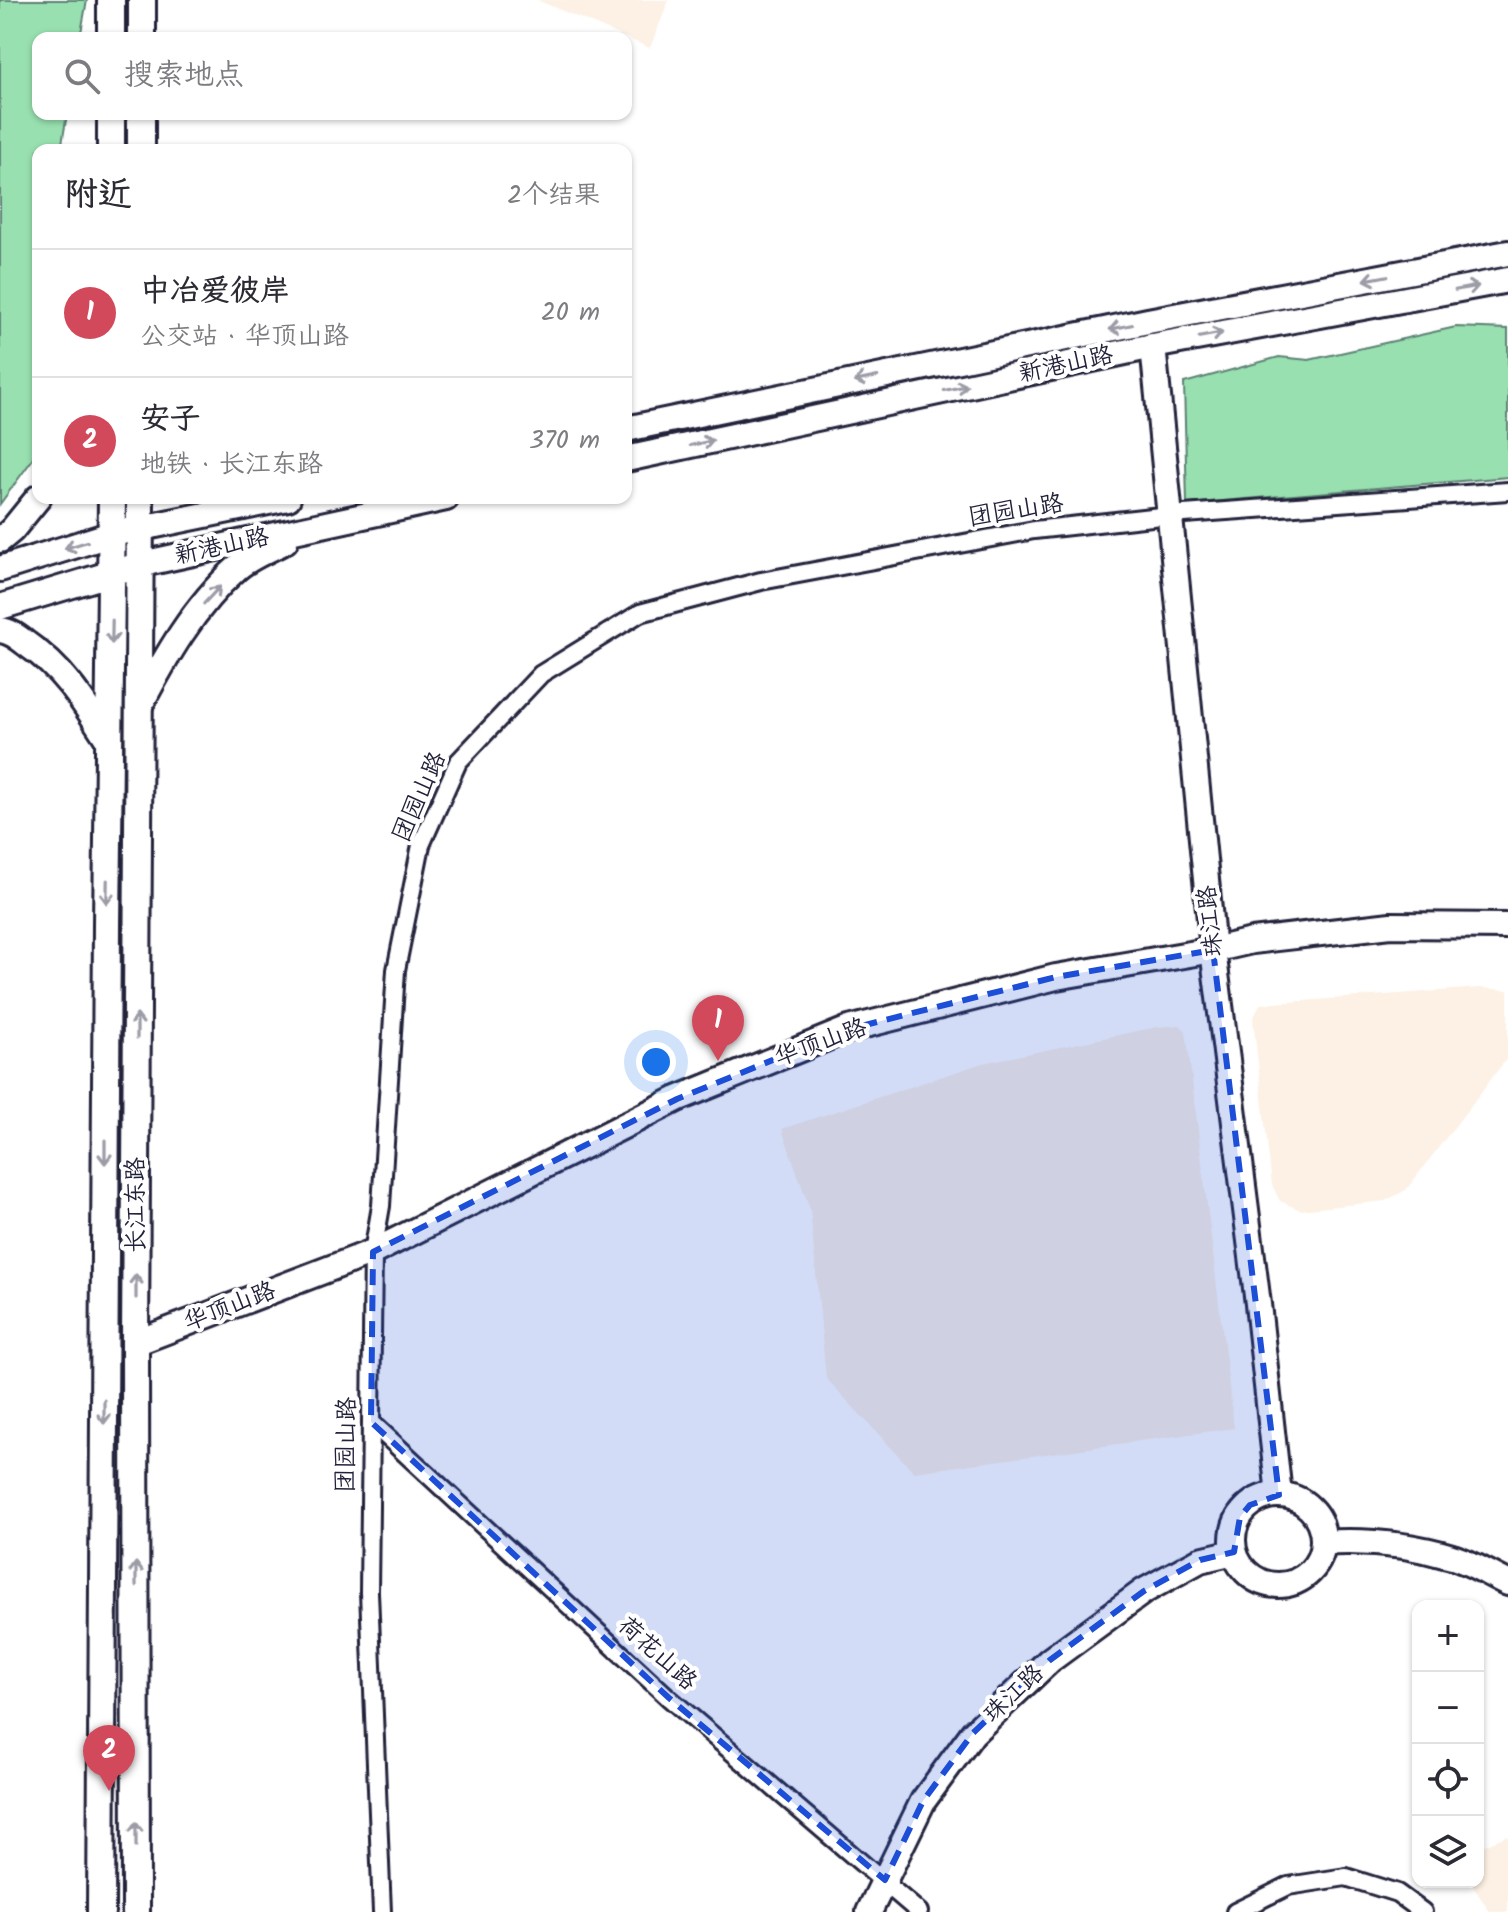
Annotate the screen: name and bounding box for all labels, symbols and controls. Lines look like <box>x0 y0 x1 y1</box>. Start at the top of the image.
search box <box>32 32 632 120</box>
text: 搜索地点 <box>124 52 244 100</box>
icon: search <box>60 54 104 98</box>
text: 附近 <box>64 169 132 223</box>
text: 2个结果 <box>507 175 600 217</box>
text: 中冶爱彼岸 <box>140 268 290 316</box>
one-way arrow <box>1364 272 1390 287</box>
one-way arrow <box>1453 280 1479 295</box>
text: 1 <box>86 292 94 334</box>
text: 20 m <box>541 292 600 334</box>
text: 公交站 · 华顶山路 <box>140 316 349 358</box>
one-way arrow <box>1109 320 1134 335</box>
one-way arrow <box>1198 327 1223 342</box>
street label: 新港山路 <box>1015 336 1117 394</box>
one-way arrow <box>854 372 880 387</box>
one-way arrow <box>943 380 969 395</box>
text: 安子 <box>140 396 200 444</box>
text: 2 <box>82 420 98 462</box>
text: 370 m <box>529 420 600 462</box>
one-way arrow <box>689 435 715 450</box>
text: 地铁 · 长江东路 <box>140 444 323 486</box>
street label: 团园山路 <box>966 484 1066 538</box>
street label: 新港山路 <box>171 518 273 576</box>
one-way arrow <box>63 538 89 553</box>
one-way arrow <box>202 585 221 605</box>
one-way arrow <box>104 618 119 645</box>
street label: 团园山路 <box>383 745 457 849</box>
one-way arrow <box>99 878 115 905</box>
street label: 珠江路 <box>1188 883 1234 959</box>
pin: 1 <box>692 995 744 1061</box>
street label: 华顶山路 <box>769 1008 873 1078</box>
one-way arrow <box>129 1013 145 1040</box>
your location <box>636 1042 676 1082</box>
one-way arrow <box>97 1138 113 1165</box>
street label: 长江东路 <box>117 1157 156 1253</box>
street label: 华顶山路 <box>178 1272 282 1342</box>
one-way arrow <box>128 1273 144 1300</box>
street label: 团园山路 <box>327 1397 367 1493</box>
one-way arrow <box>96 1398 112 1425</box>
one-way arrow <box>128 1561 144 1588</box>
map controls <box>1412 1600 1484 1888</box>
button: + <box>1412 1600 1484 1672</box>
street label: 荷花山路 <box>608 1607 706 1701</box>
street label: 珠江路 <box>974 1655 1054 1733</box>
button: − <box>1412 1672 1484 1744</box>
pin: 2 <box>83 1725 135 1791</box>
button: locate <box>1412 1744 1484 1816</box>
button: layers <box>1412 1816 1484 1888</box>
one-way arrow <box>128 1821 144 1848</box>

